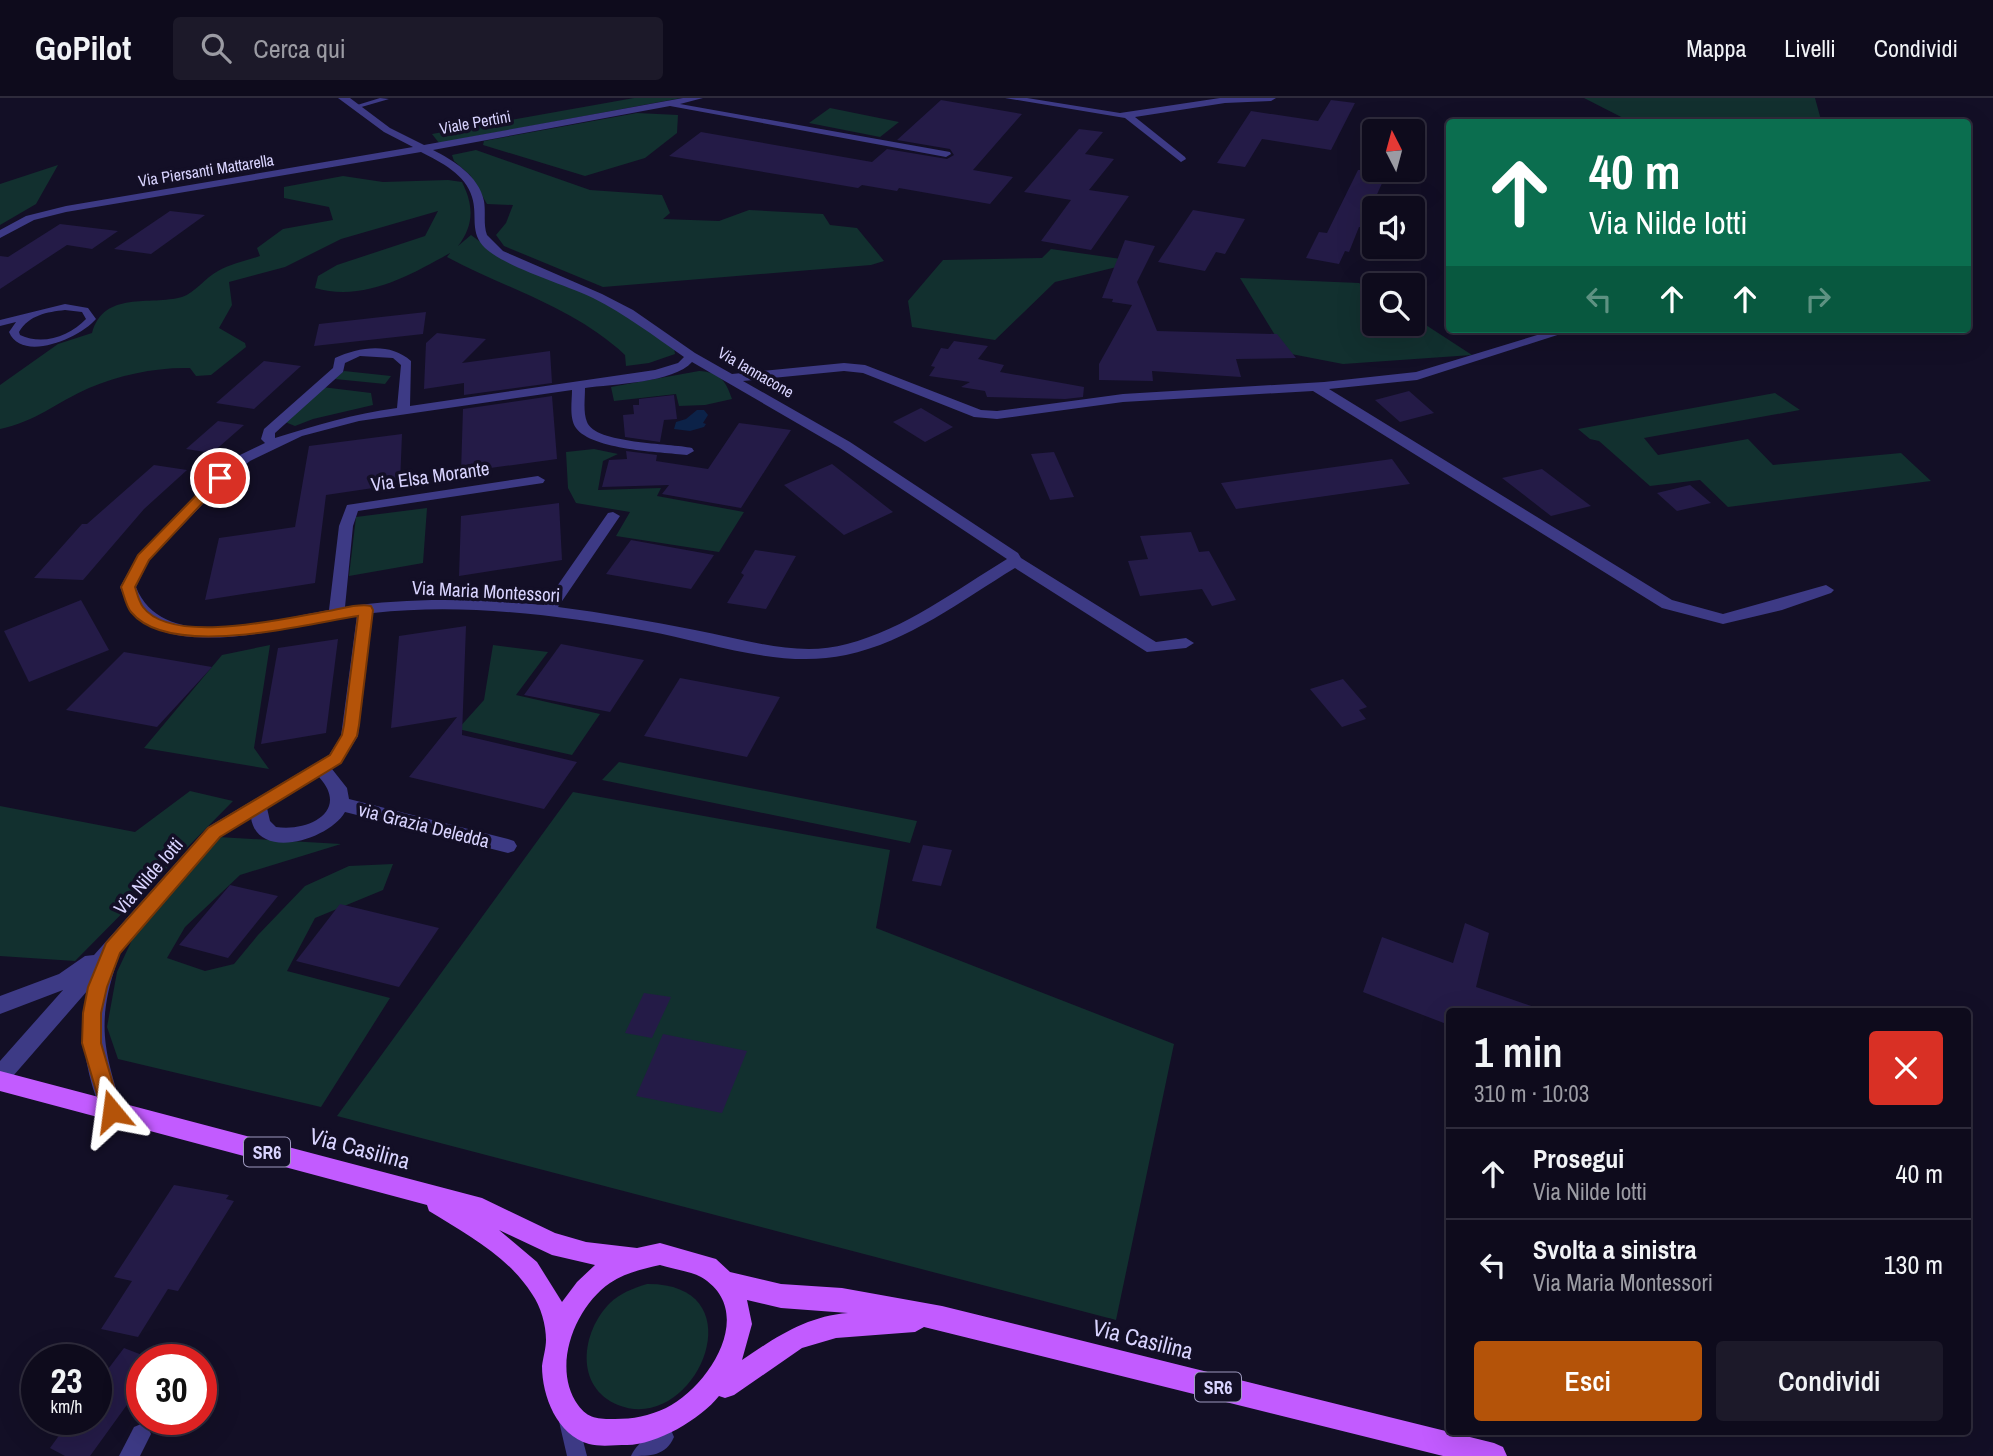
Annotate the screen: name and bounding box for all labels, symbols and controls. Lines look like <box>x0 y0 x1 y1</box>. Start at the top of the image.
search box <box>173 17 663 80</box>
text: GoPilot <box>35 26 131 70</box>
icon: search <box>197 29 235 67</box>
text: Cerca qui <box>253 31 346 66</box>
text: Mappa <box>1686 32 1746 64</box>
text: Livelli <box>1784 32 1836 64</box>
text: Condividi <box>1874 32 1958 64</box>
street label: Viale Pertini <box>438 105 512 139</box>
north arrow <box>1362 119 1424 182</box>
map controls <box>1362 119 1425 336</box>
text: 40 m <box>1589 138 1681 204</box>
icon: ahead <box>1474 147 1565 238</box>
street label: Via Piersanti Mattarella <box>137 148 276 192</box>
button: sound <box>1362 196 1425 259</box>
text: Via Nilde Iotti <box>1589 201 1748 244</box>
button: search <box>1362 273 1425 336</box>
icon: left <box>1580 280 1618 318</box>
icon: ahead <box>1653 280 1691 318</box>
icon: ahead <box>1726 280 1764 318</box>
icon: right <box>1799 280 1837 318</box>
street label: Via Iannacone <box>714 341 798 403</box>
pin <box>190 448 250 508</box>
street label: Via Elsa Morante <box>369 455 491 497</box>
icon: arrive <box>201 459 239 497</box>
street label: Via Maria Montessori <box>411 574 561 608</box>
street label: via Grazia Deledda <box>356 796 493 854</box>
street label: Via Nilde Iotti <box>107 832 189 920</box>
text: 1 min <box>1474 1024 1563 1080</box>
button: close <box>1869 1031 1943 1105</box>
position arrow <box>75 1074 149 1148</box>
text: 310 m · 10:03 <box>1474 1078 1589 1109</box>
street label: Via Casilina <box>307 1120 414 1176</box>
road number: SR6 <box>244 1138 290 1167</box>
text: Prosegui <box>1533 1141 1624 1176</box>
icon: ahead <box>1474 1155 1512 1193</box>
text: 40 m <box>1896 1156 1943 1191</box>
text: Via Nilde Iotti <box>1533 1176 1647 1207</box>
text: Svolta a sinistra <box>1533 1232 1697 1267</box>
icon: left <box>1474 1246 1512 1284</box>
text: 130 m <box>1884 1247 1943 1282</box>
text: Via Maria Montessori <box>1533 1267 1713 1298</box>
street label: Via Casilina <box>1090 1312 1197 1367</box>
button: Esci <box>1474 1341 1702 1421</box>
button: Condividi <box>1716 1341 1943 1421</box>
speed limit sign: 30 <box>126 1344 217 1435</box>
text: 23 <box>51 1357 82 1404</box>
road number: SR6 <box>1195 1372 1241 1402</box>
text: km/h <box>51 1394 83 1419</box>

